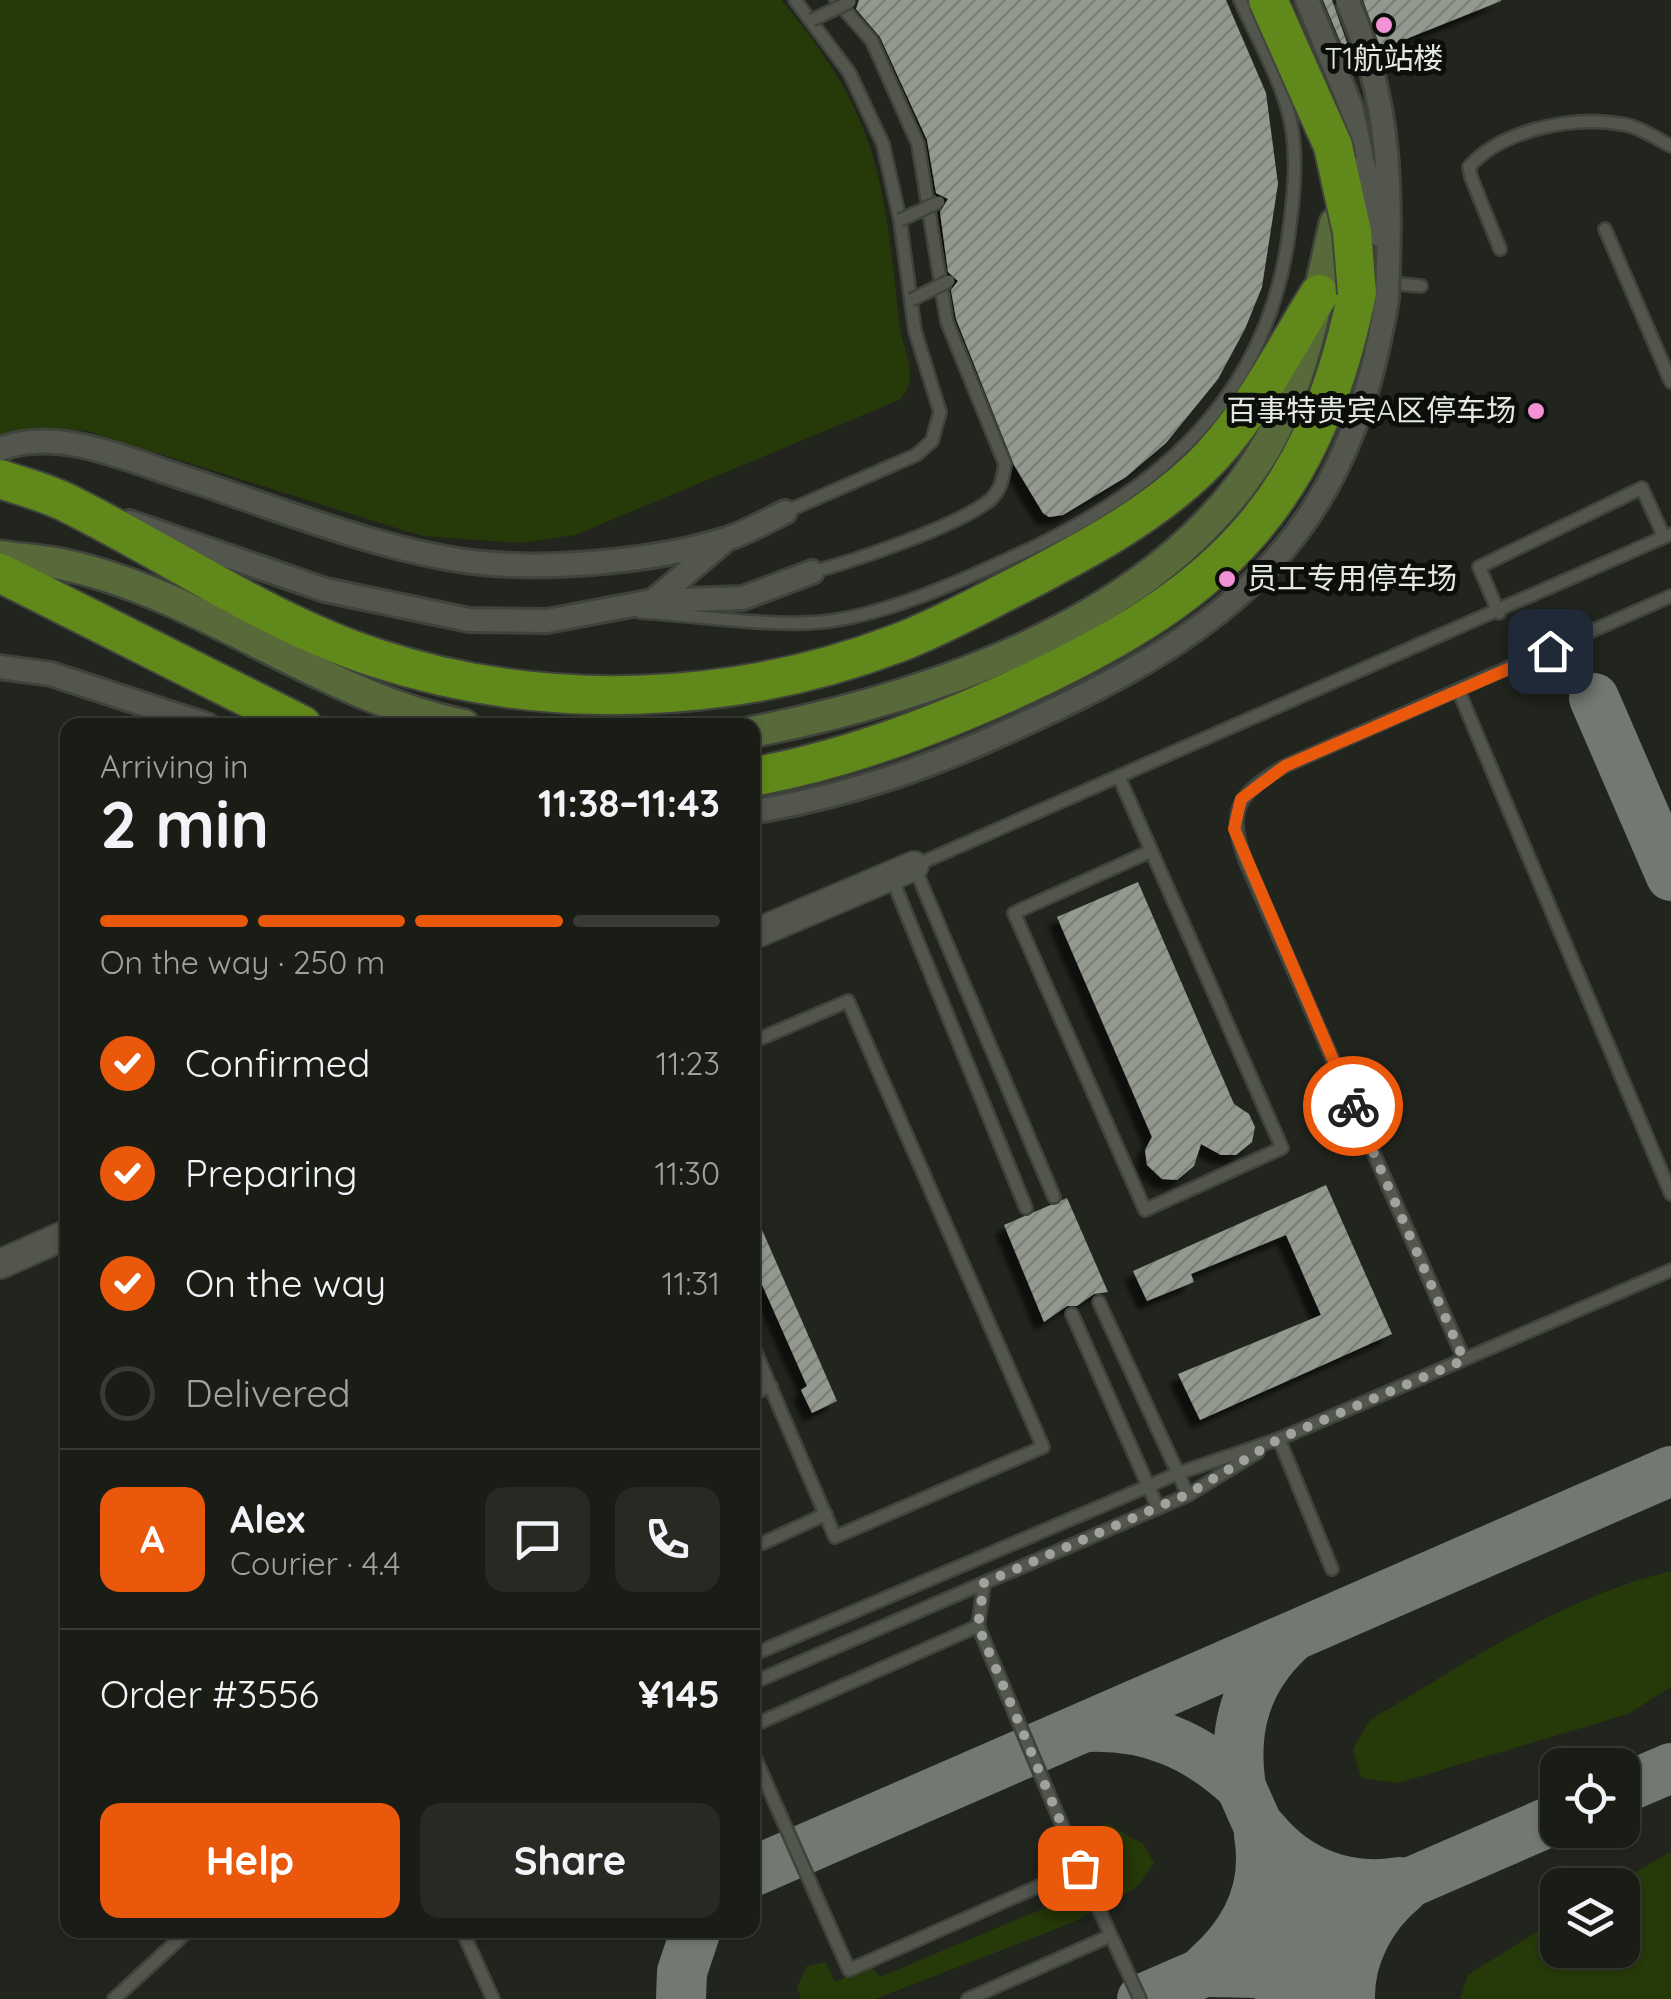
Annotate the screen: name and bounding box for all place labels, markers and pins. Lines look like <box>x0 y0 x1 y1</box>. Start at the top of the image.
marker: T1航站楼 <box>1373 14 1395 36</box>
place label: T1航站楼 <box>1324 39 1444 77</box>
place label: 百事特贵宾A区停车场 <box>1227 391 1516 429</box>
marker: 百事特贵宾A区停车场 <box>1525 400 1547 422</box>
place label: 员工专用停车场 <box>1247 559 1457 597</box>
marker: 员工专用停车场 <box>1216 568 1238 590</box>
pin <box>1508 609 1593 694</box>
pin <box>1038 1826 1123 1911</box>

